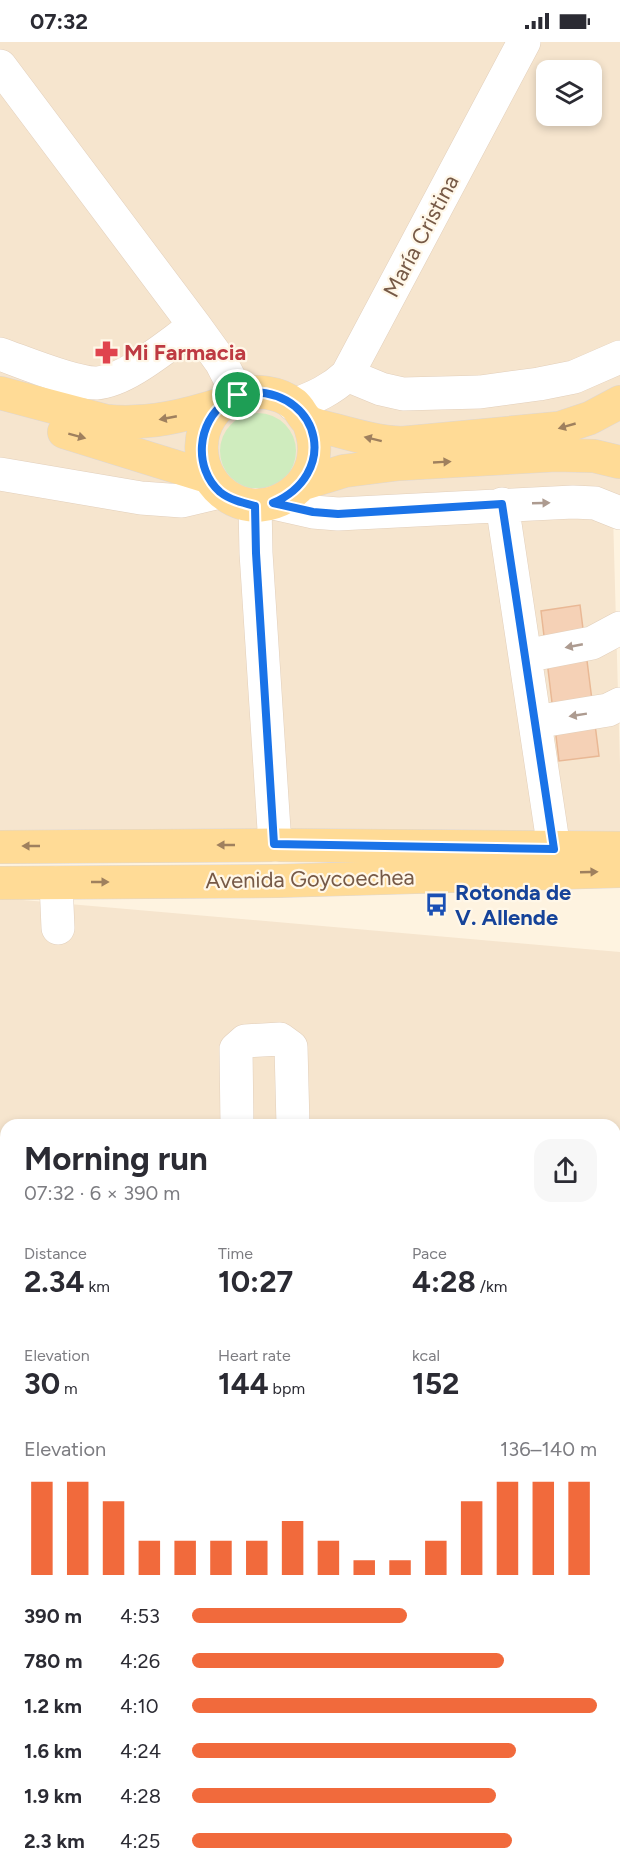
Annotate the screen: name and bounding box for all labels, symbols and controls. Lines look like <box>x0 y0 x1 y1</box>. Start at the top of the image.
text: 07:32 <box>30 8 88 35</box>
map controls <box>536 60 602 126</box>
button: layers <box>536 60 602 126</box>
street label: María Cristina <box>377 170 465 302</box>
pharmacy icon: Mi Farmacia <box>93 339 119 365</box>
place label: Mi Farmacia <box>124 339 246 366</box>
pin <box>212 369 263 420</box>
icon: arrive <box>221 378 254 411</box>
one-way arrow <box>159 414 178 423</box>
one-way arrow <box>558 421 576 431</box>
one-way arrow <box>68 431 86 441</box>
one-way arrow <box>364 434 382 444</box>
one-way arrow <box>432 457 451 467</box>
one-way arrow <box>531 498 550 507</box>
one-way arrow <box>564 642 583 651</box>
one-way arrow <box>568 711 587 720</box>
one-way arrow <box>216 840 235 850</box>
one-way arrow <box>21 841 40 851</box>
street label: Avenida Goycoechea <box>205 864 415 894</box>
one-way arrow <box>580 868 599 877</box>
one-way arrow <box>91 877 110 887</box>
place label: Rotonda de V. Allende <box>455 879 571 931</box>
bus stop icon: Rotonda de V. Allende <box>424 892 450 918</box>
text: Morning run <box>24 1139 208 1178</box>
button: share <box>534 1139 597 1202</box>
text: 07:32 · 6 × 390 m <box>24 1181 180 1205</box>
text: Distance <box>24 1244 87 1263</box>
text: Time <box>218 1244 253 1263</box>
text: Pace <box>412 1244 447 1263</box>
text: 2.34 <box>24 1263 84 1300</box>
text: 10:27 <box>218 1263 293 1300</box>
text: 4:28 <box>412 1263 476 1300</box>
text: km <box>84 1277 110 1296</box>
text: /km <box>476 1277 507 1296</box>
text: Elevation <box>24 1346 90 1365</box>
text: Heart rate <box>218 1346 291 1365</box>
text: kcal <box>412 1346 440 1365</box>
text: 30 <box>24 1365 60 1402</box>
text: 144 <box>218 1365 269 1402</box>
text: 152 <box>412 1365 459 1402</box>
text: m <box>60 1379 78 1398</box>
text: bpm <box>269 1379 305 1398</box>
text: Elevation <box>24 1437 106 1461</box>
text: 136–140 m <box>500 1437 597 1461</box>
text: 390 m <box>24 1604 82 1628</box>
text: 4:53 <box>120 1604 160 1628</box>
text: 780 m <box>24 1649 83 1673</box>
text: 4:26 <box>120 1649 160 1673</box>
text: 1.2 km <box>24 1694 82 1718</box>
text: 4:10 <box>120 1694 159 1718</box>
text: 1.6 km <box>24 1739 82 1763</box>
text: 4:24 <box>120 1739 161 1763</box>
text: 1.9 km <box>24 1784 82 1808</box>
text: 4:28 <box>120 1784 161 1808</box>
text: 2.3 km <box>24 1829 85 1853</box>
text: 4:25 <box>120 1829 160 1853</box>

